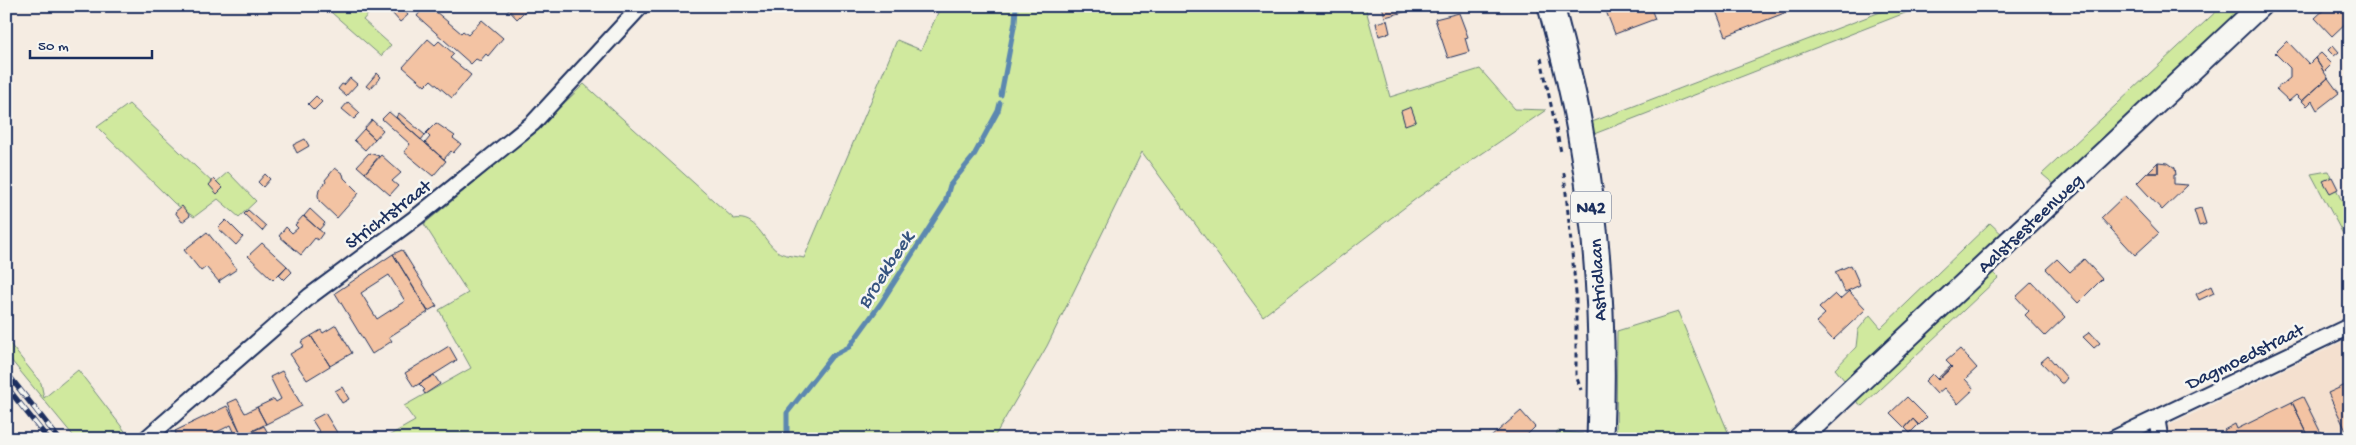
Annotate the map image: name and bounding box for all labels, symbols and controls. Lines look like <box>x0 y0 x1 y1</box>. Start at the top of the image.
scale bar <box>30 28 152 60</box>
text: 50 m <box>38 38 69 56</box>
street label: Aalstsesteenweg <box>1974 170 2089 279</box>
street label: Strichtstraat <box>341 175 439 256</box>
road number: N42 <box>1571 192 1611 222</box>
water label: Broekbeek <box>854 226 921 314</box>
street label: Astridlaan <box>1586 238 1613 321</box>
street label: Dagmoedstraat <box>2181 319 2310 397</box>

